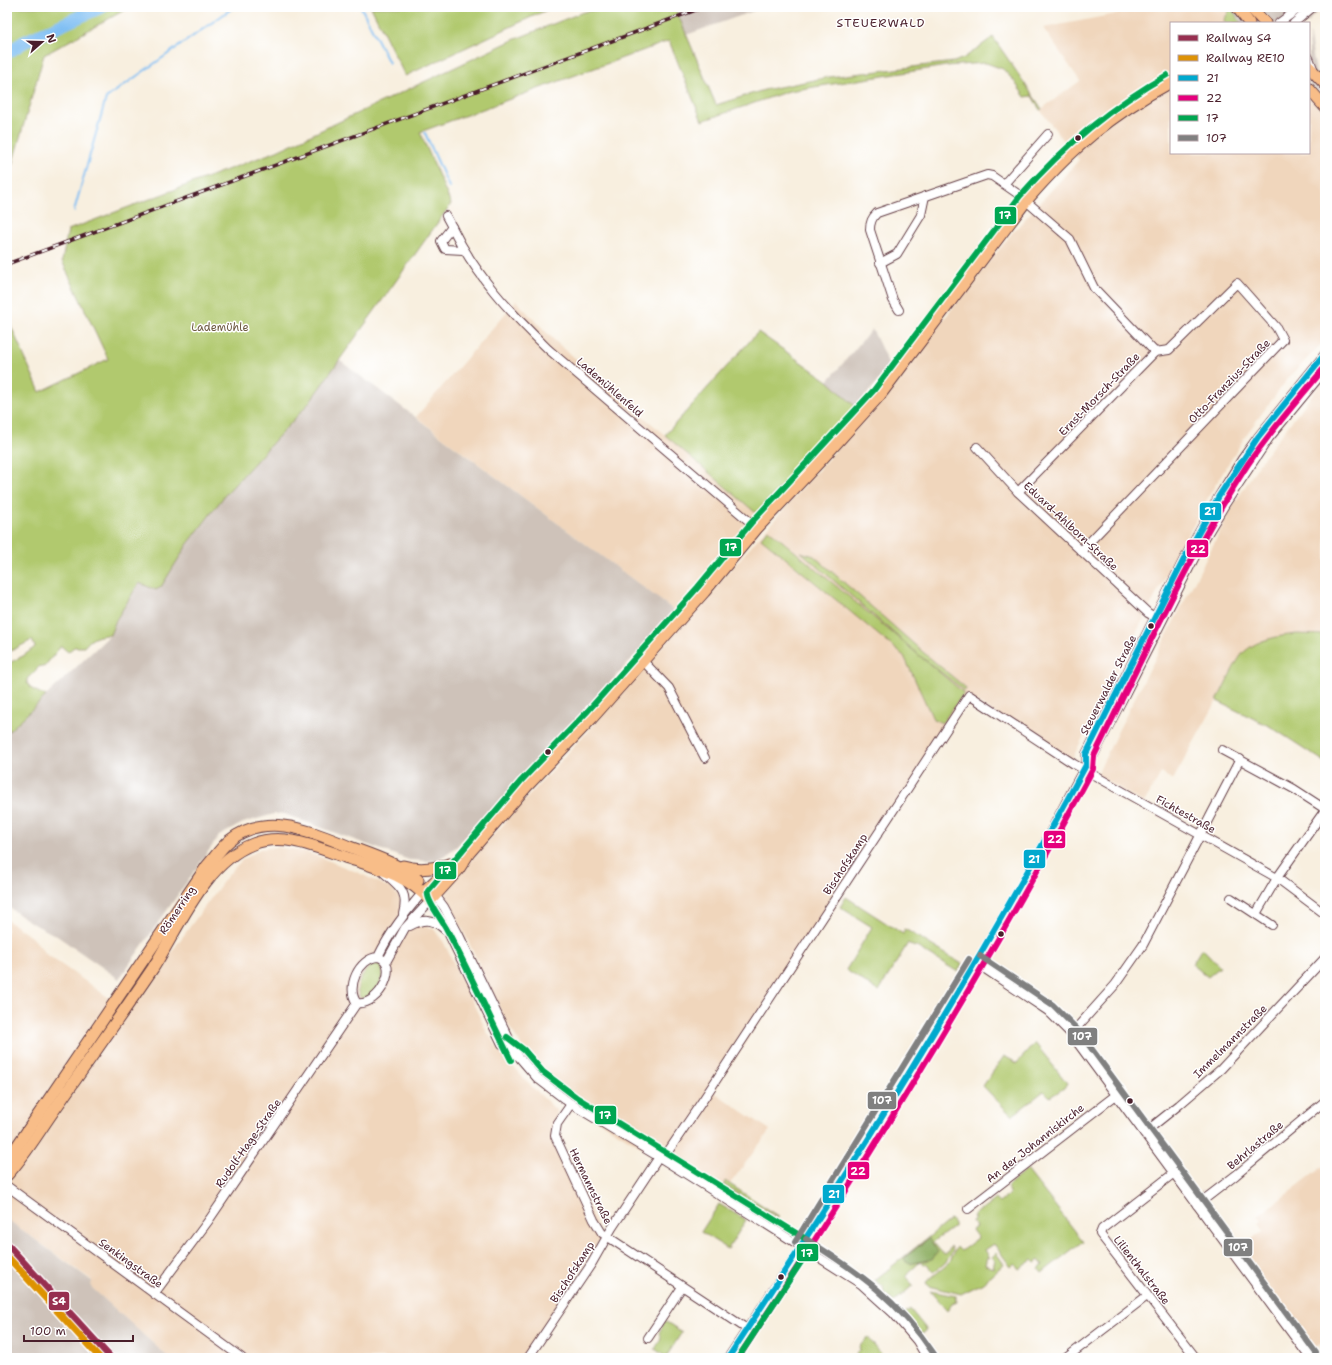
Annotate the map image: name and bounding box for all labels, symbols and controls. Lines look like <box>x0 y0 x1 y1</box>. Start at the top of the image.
district label: STEUERWALD <box>837 15 925 31</box>
north arrow <box>22 22 62 62</box>
legend <box>1170 22 1310 154</box>
text: Railway S4 <box>1206 30 1271 46</box>
text: N <box>42 32 60 46</box>
text: Railway RE10 <box>1206 50 1285 66</box>
text: 21 <box>1206 70 1219 86</box>
text: 22 <box>1206 90 1222 106</box>
text: 17 <box>1206 110 1219 126</box>
text: 107 <box>1206 130 1227 146</box>
unlabelled marker <box>1073 133 1083 143</box>
line badge: 17 <box>994 206 1017 225</box>
text: 17 <box>999 208 1012 223</box>
park label: Lademühle <box>191 320 249 335</box>
street label: Otto-Franzius-Straße <box>1185 336 1274 427</box>
street label: Ernst-Morsch-Straße <box>1056 349 1143 439</box>
street label: Lademühlenfeld <box>573 354 646 421</box>
street label: Eduard-Ahlborn-Straße <box>1020 478 1121 574</box>
line badge: 21 <box>1199 502 1222 521</box>
text: 21 <box>1204 504 1216 519</box>
line badge: 17 <box>719 538 742 557</box>
line badge: 22 <box>1186 539 1209 558</box>
text: 17 <box>725 540 738 555</box>
text: 22 <box>1190 542 1206 557</box>
unlabelled marker <box>1146 621 1156 631</box>
street label: Steuerwalder Straße <box>1077 633 1140 738</box>
unlabelled marker <box>543 747 553 757</box>
street label: Fichtestraße <box>1153 792 1218 837</box>
line badge: 22 <box>1043 830 1066 849</box>
street label: Bischofskamp <box>820 831 871 898</box>
text: 22 <box>1047 832 1063 847</box>
line badge: 21 <box>1023 849 1046 869</box>
text: 21 <box>1028 852 1040 867</box>
line badge: 17 <box>434 861 457 880</box>
text: 17 <box>439 863 452 878</box>
street label: Römerring <box>156 883 199 937</box>
unlabelled marker <box>996 929 1006 939</box>
street label: Immelmannstraße <box>1190 1001 1270 1081</box>
line badge: 107 <box>1067 1027 1098 1046</box>
text: 107 <box>1072 1029 1092 1044</box>
line badge: 107 <box>867 1091 897 1110</box>
text: 107 <box>872 1093 892 1108</box>
street label: Rudolf-Hage-Straße <box>212 1096 285 1191</box>
unlabelled marker <box>1125 1096 1135 1106</box>
street label: An der Johanniskirche <box>983 1100 1087 1186</box>
line badge: 17 <box>594 1105 617 1125</box>
text: 17 <box>599 1108 612 1123</box>
street label: Behrlastraße <box>1224 1118 1287 1173</box>
street label: Hermannstraße <box>566 1146 616 1227</box>
line badge: 22 <box>847 1161 870 1180</box>
text: 22 <box>850 1164 866 1179</box>
line badge: 21 <box>822 1184 845 1204</box>
text: 21 <box>828 1187 840 1202</box>
street label: Lilienthalstraße <box>1110 1233 1173 1308</box>
street label: Senkingstraße <box>96 1235 166 1292</box>
line badge: 107 <box>1223 1238 1253 1257</box>
street label: Bischofskamp <box>547 1239 598 1306</box>
text: 107 <box>1228 1240 1248 1255</box>
line badge: 17 <box>796 1243 819 1262</box>
text: 17 <box>801 1246 814 1261</box>
unlabelled marker <box>776 1272 786 1282</box>
line badge: S4 <box>48 1291 70 1311</box>
text: S4 <box>52 1294 66 1309</box>
scale bar <box>24 1317 133 1343</box>
text: 100 m <box>30 1323 66 1339</box>

